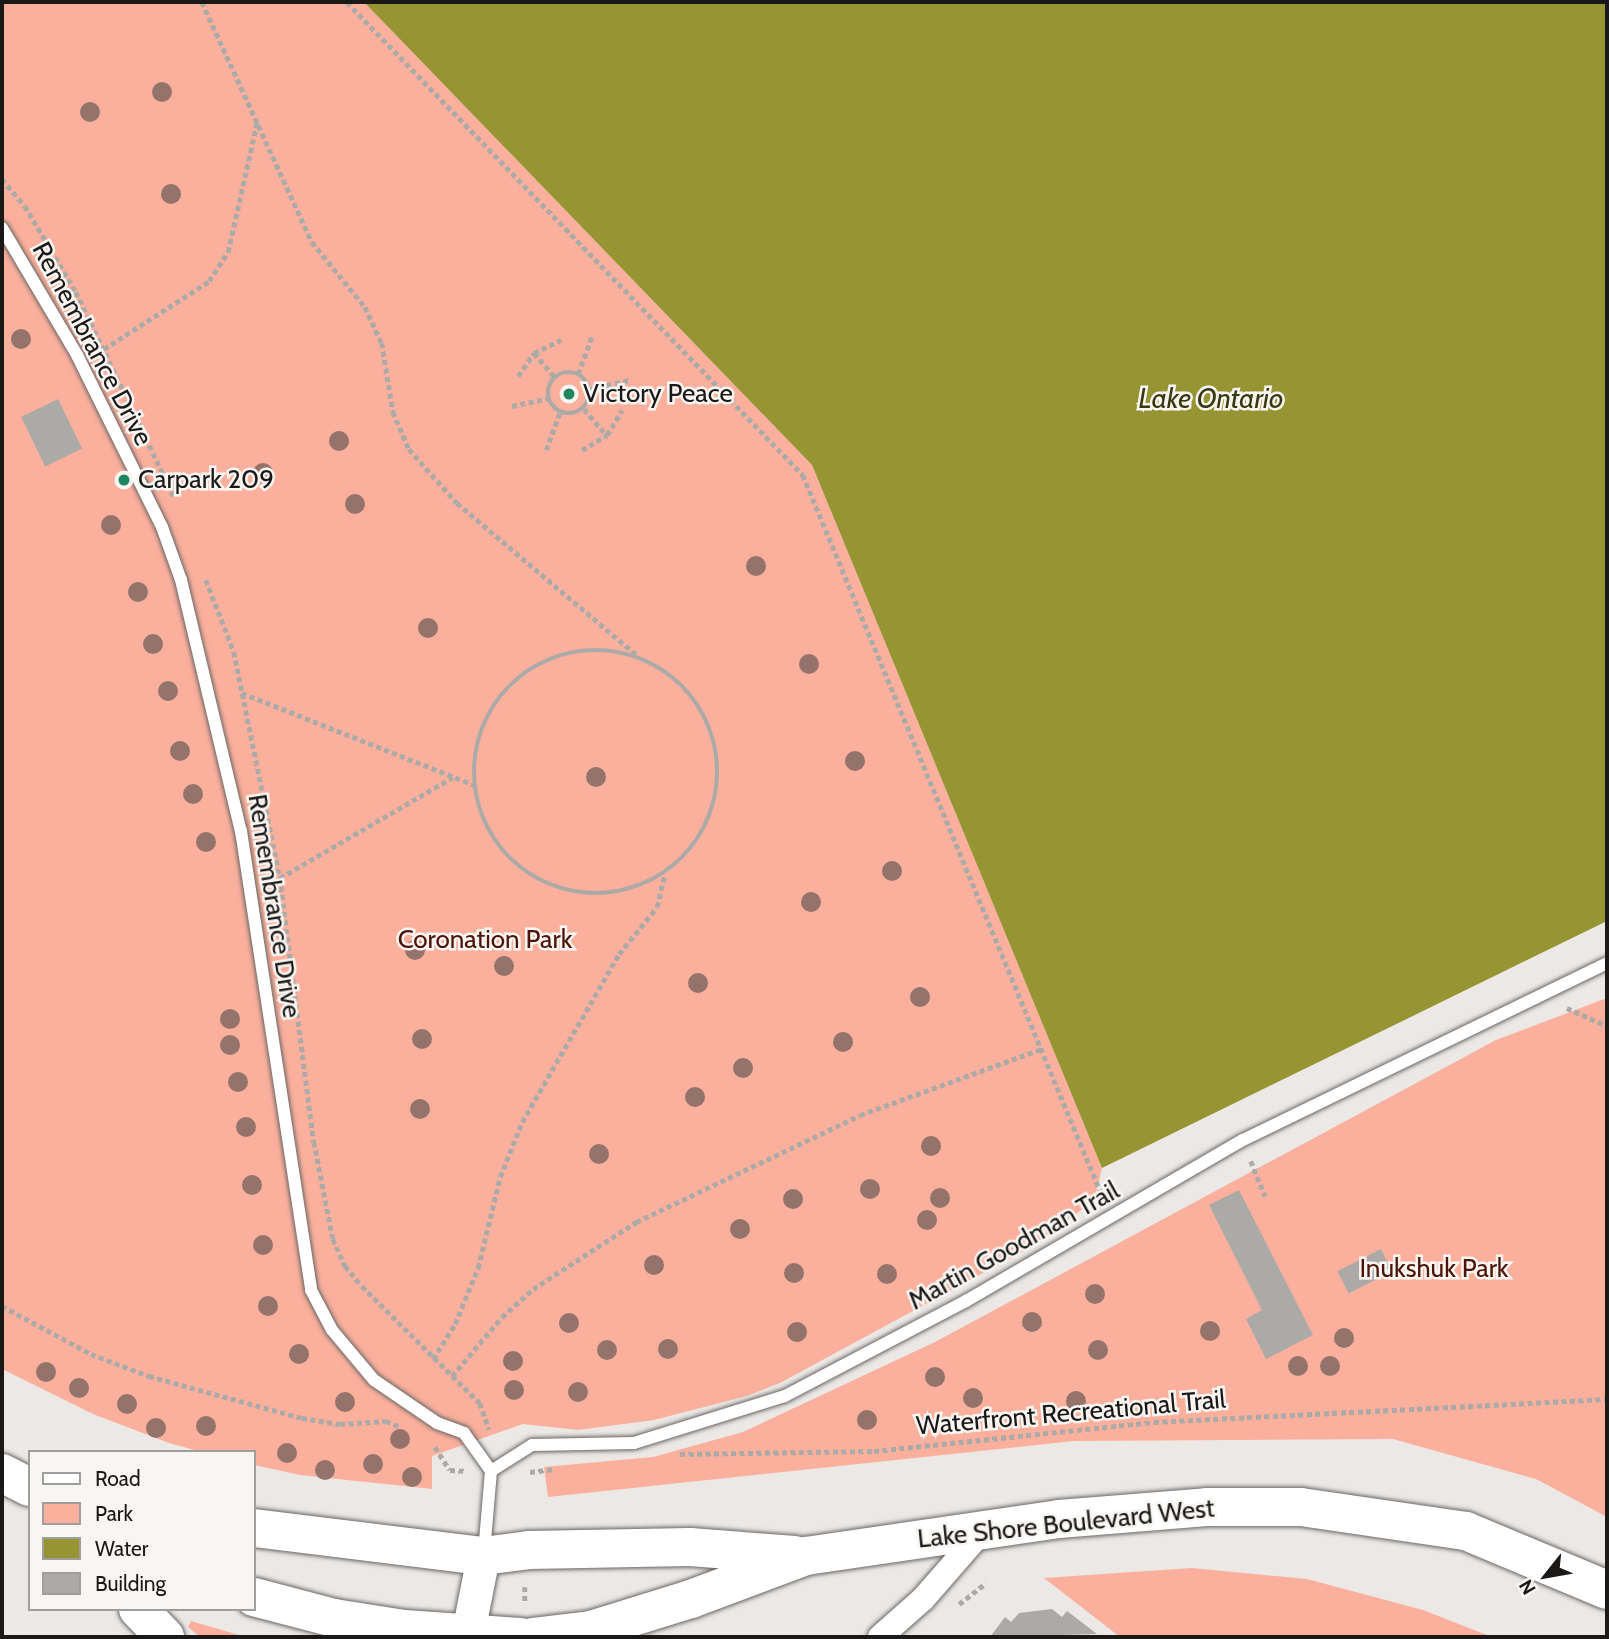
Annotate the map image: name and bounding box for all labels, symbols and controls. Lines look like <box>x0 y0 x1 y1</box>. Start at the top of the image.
street label: Remembrance Drive <box>25 237 159 451</box>
place label: Victory Peace <box>583 378 733 410</box>
water label: Lake Ontario <box>1139 381 1283 415</box>
marker: Victory Peace <box>561 386 577 402</box>
place label: Carpark 209 <box>138 464 274 496</box>
marker: Carpark 209 <box>116 472 132 488</box>
street label: Remembrance Drive <box>241 792 307 1020</box>
park label: Coronation Park <box>398 924 572 956</box>
street label: Martin Goodman Trail <box>903 1175 1125 1317</box>
park label: Inukshuk Park <box>1359 1253 1509 1285</box>
street label: Waterfront Recreational Trail <box>915 1384 1227 1442</box>
legend <box>28 1450 256 1611</box>
text: Road <box>95 1466 141 1491</box>
street label: Lake Shore Boulevard West <box>916 1493 1216 1555</box>
text: Park <box>95 1501 133 1526</box>
text: Water <box>95 1536 148 1561</box>
north arrow <box>1511 1541 1581 1611</box>
text: Building <box>95 1571 166 1596</box>
text: N <box>1514 1575 1541 1599</box>

